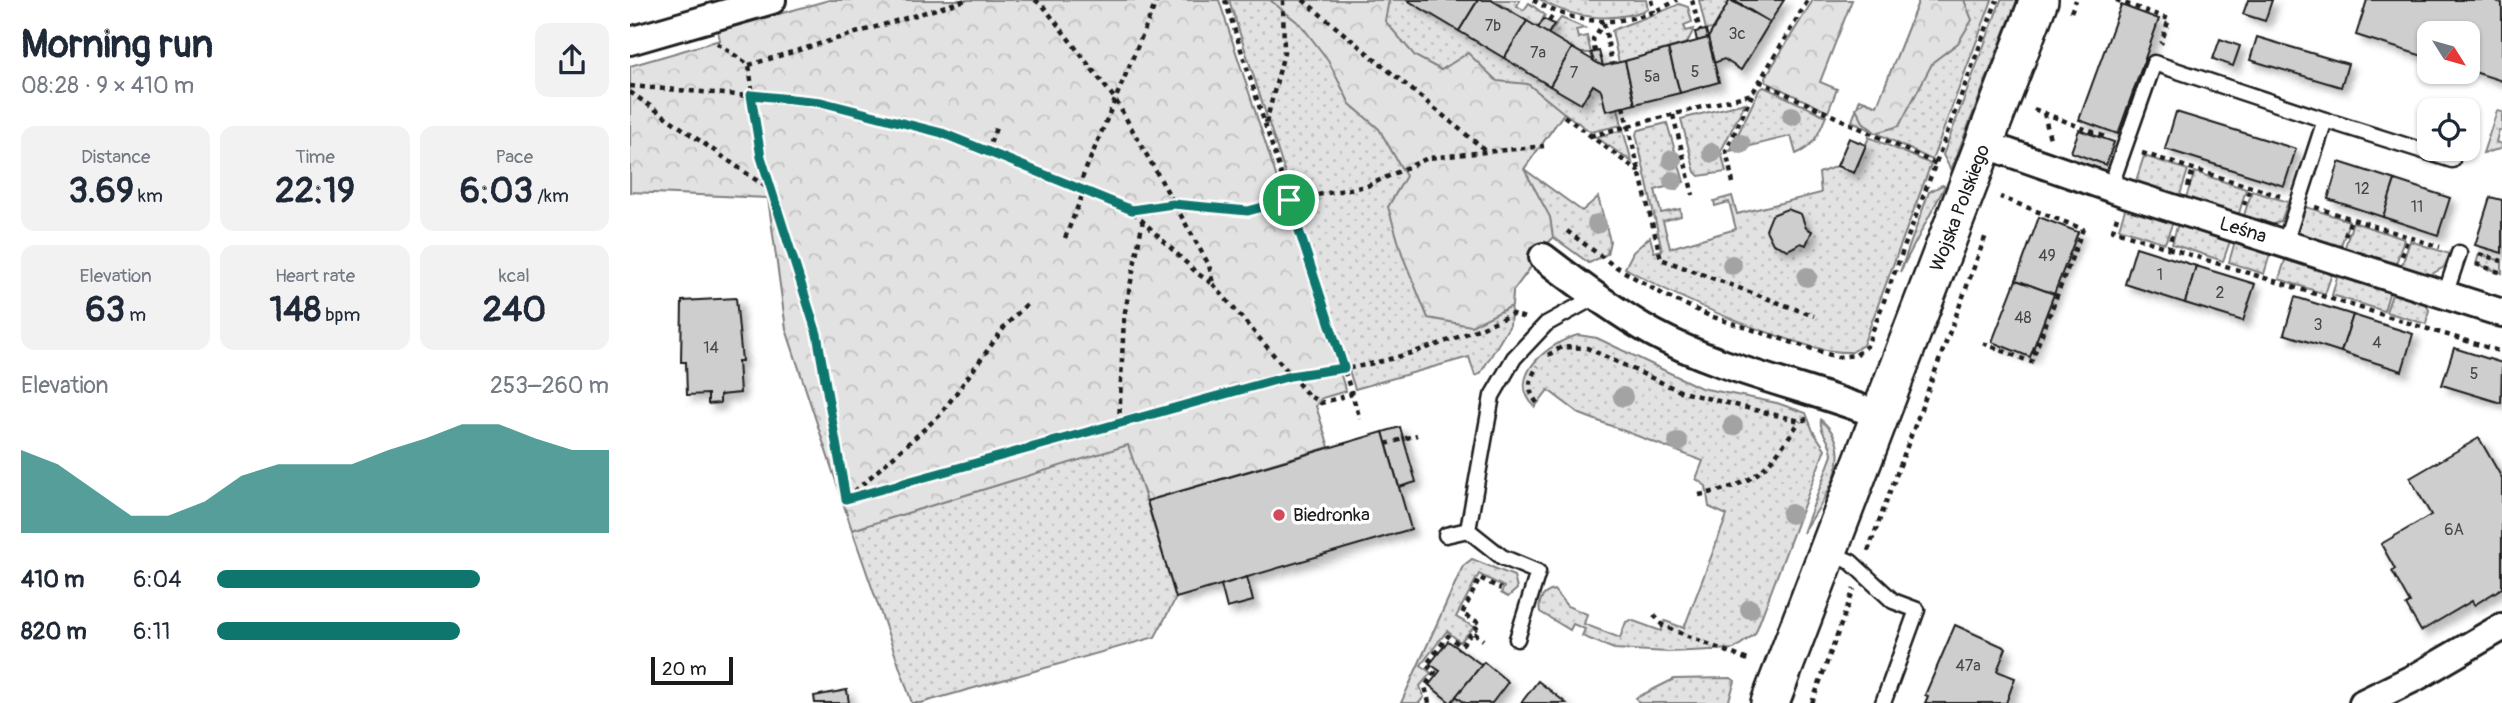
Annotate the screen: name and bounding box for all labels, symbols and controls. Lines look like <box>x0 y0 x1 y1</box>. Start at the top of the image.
house number: 7b <box>1485 16 1501 36</box>
text: Morning run <box>21 21 213 69</box>
north arrow <box>2417 21 2480 84</box>
map controls <box>2417 21 2480 161</box>
button: share <box>535 23 609 97</box>
house number: 3c <box>1728 24 1746 44</box>
house number: 7a <box>1530 43 1546 63</box>
house number: 5 <box>1691 62 1699 82</box>
house number: 7 <box>1570 63 1579 83</box>
house number: 5a <box>1644 67 1660 87</box>
text: 08:28 · 9 × 410 m <box>21 71 194 100</box>
button: locate <box>2417 98 2480 161</box>
street label: Wojska Polskiego <box>1925 141 1995 275</box>
text: Distance <box>81 145 150 169</box>
text: Time <box>295 145 335 169</box>
text: Pace <box>496 145 533 169</box>
text: 3.69 <box>68 169 134 213</box>
text: 22:19 <box>275 169 355 213</box>
text: 6:03 <box>460 169 533 213</box>
pin <box>1259 170 1319 230</box>
house number: 12 <box>2354 179 2370 199</box>
icon: arrive <box>1270 181 1308 219</box>
text: km <box>134 184 163 208</box>
text: /km <box>533 184 569 208</box>
house number: 11 <box>2411 197 2423 217</box>
street label: Leśna <box>2216 211 2270 249</box>
house number: 49 <box>2038 246 2056 266</box>
text: Elevation <box>79 264 152 288</box>
text: Heart rate <box>275 264 355 288</box>
text: kcal <box>499 264 530 288</box>
house number: 1 <box>2157 265 2163 285</box>
house number: 2 <box>2216 283 2225 303</box>
text: 63 <box>85 288 125 332</box>
text: 148 <box>270 288 321 332</box>
text: 240 <box>482 288 546 332</box>
text: m <box>125 303 146 327</box>
text: bpm <box>321 303 360 327</box>
house number: 48 <box>2014 308 2032 328</box>
house number: 3 <box>2314 315 2323 335</box>
house number: 4 <box>2372 333 2382 353</box>
house number: 14 <box>703 338 719 358</box>
house number: 5 <box>2470 364 2478 384</box>
text: Elevation <box>21 371 109 400</box>
text: 253–260 m <box>490 371 609 400</box>
place label: Biedronka <box>1293 503 1370 527</box>
marker: Biedronka <box>1271 507 1287 523</box>
house number: 6A <box>2444 520 2464 540</box>
text: 410 m <box>21 565 84 594</box>
text: 6:04 <box>133 565 182 594</box>
text: 820 m <box>21 617 87 646</box>
text: 6:11 <box>133 617 171 646</box>
scale bar <box>651 654 733 686</box>
house number: 47a <box>1955 656 1981 676</box>
text: 20 m <box>662 657 707 681</box>

